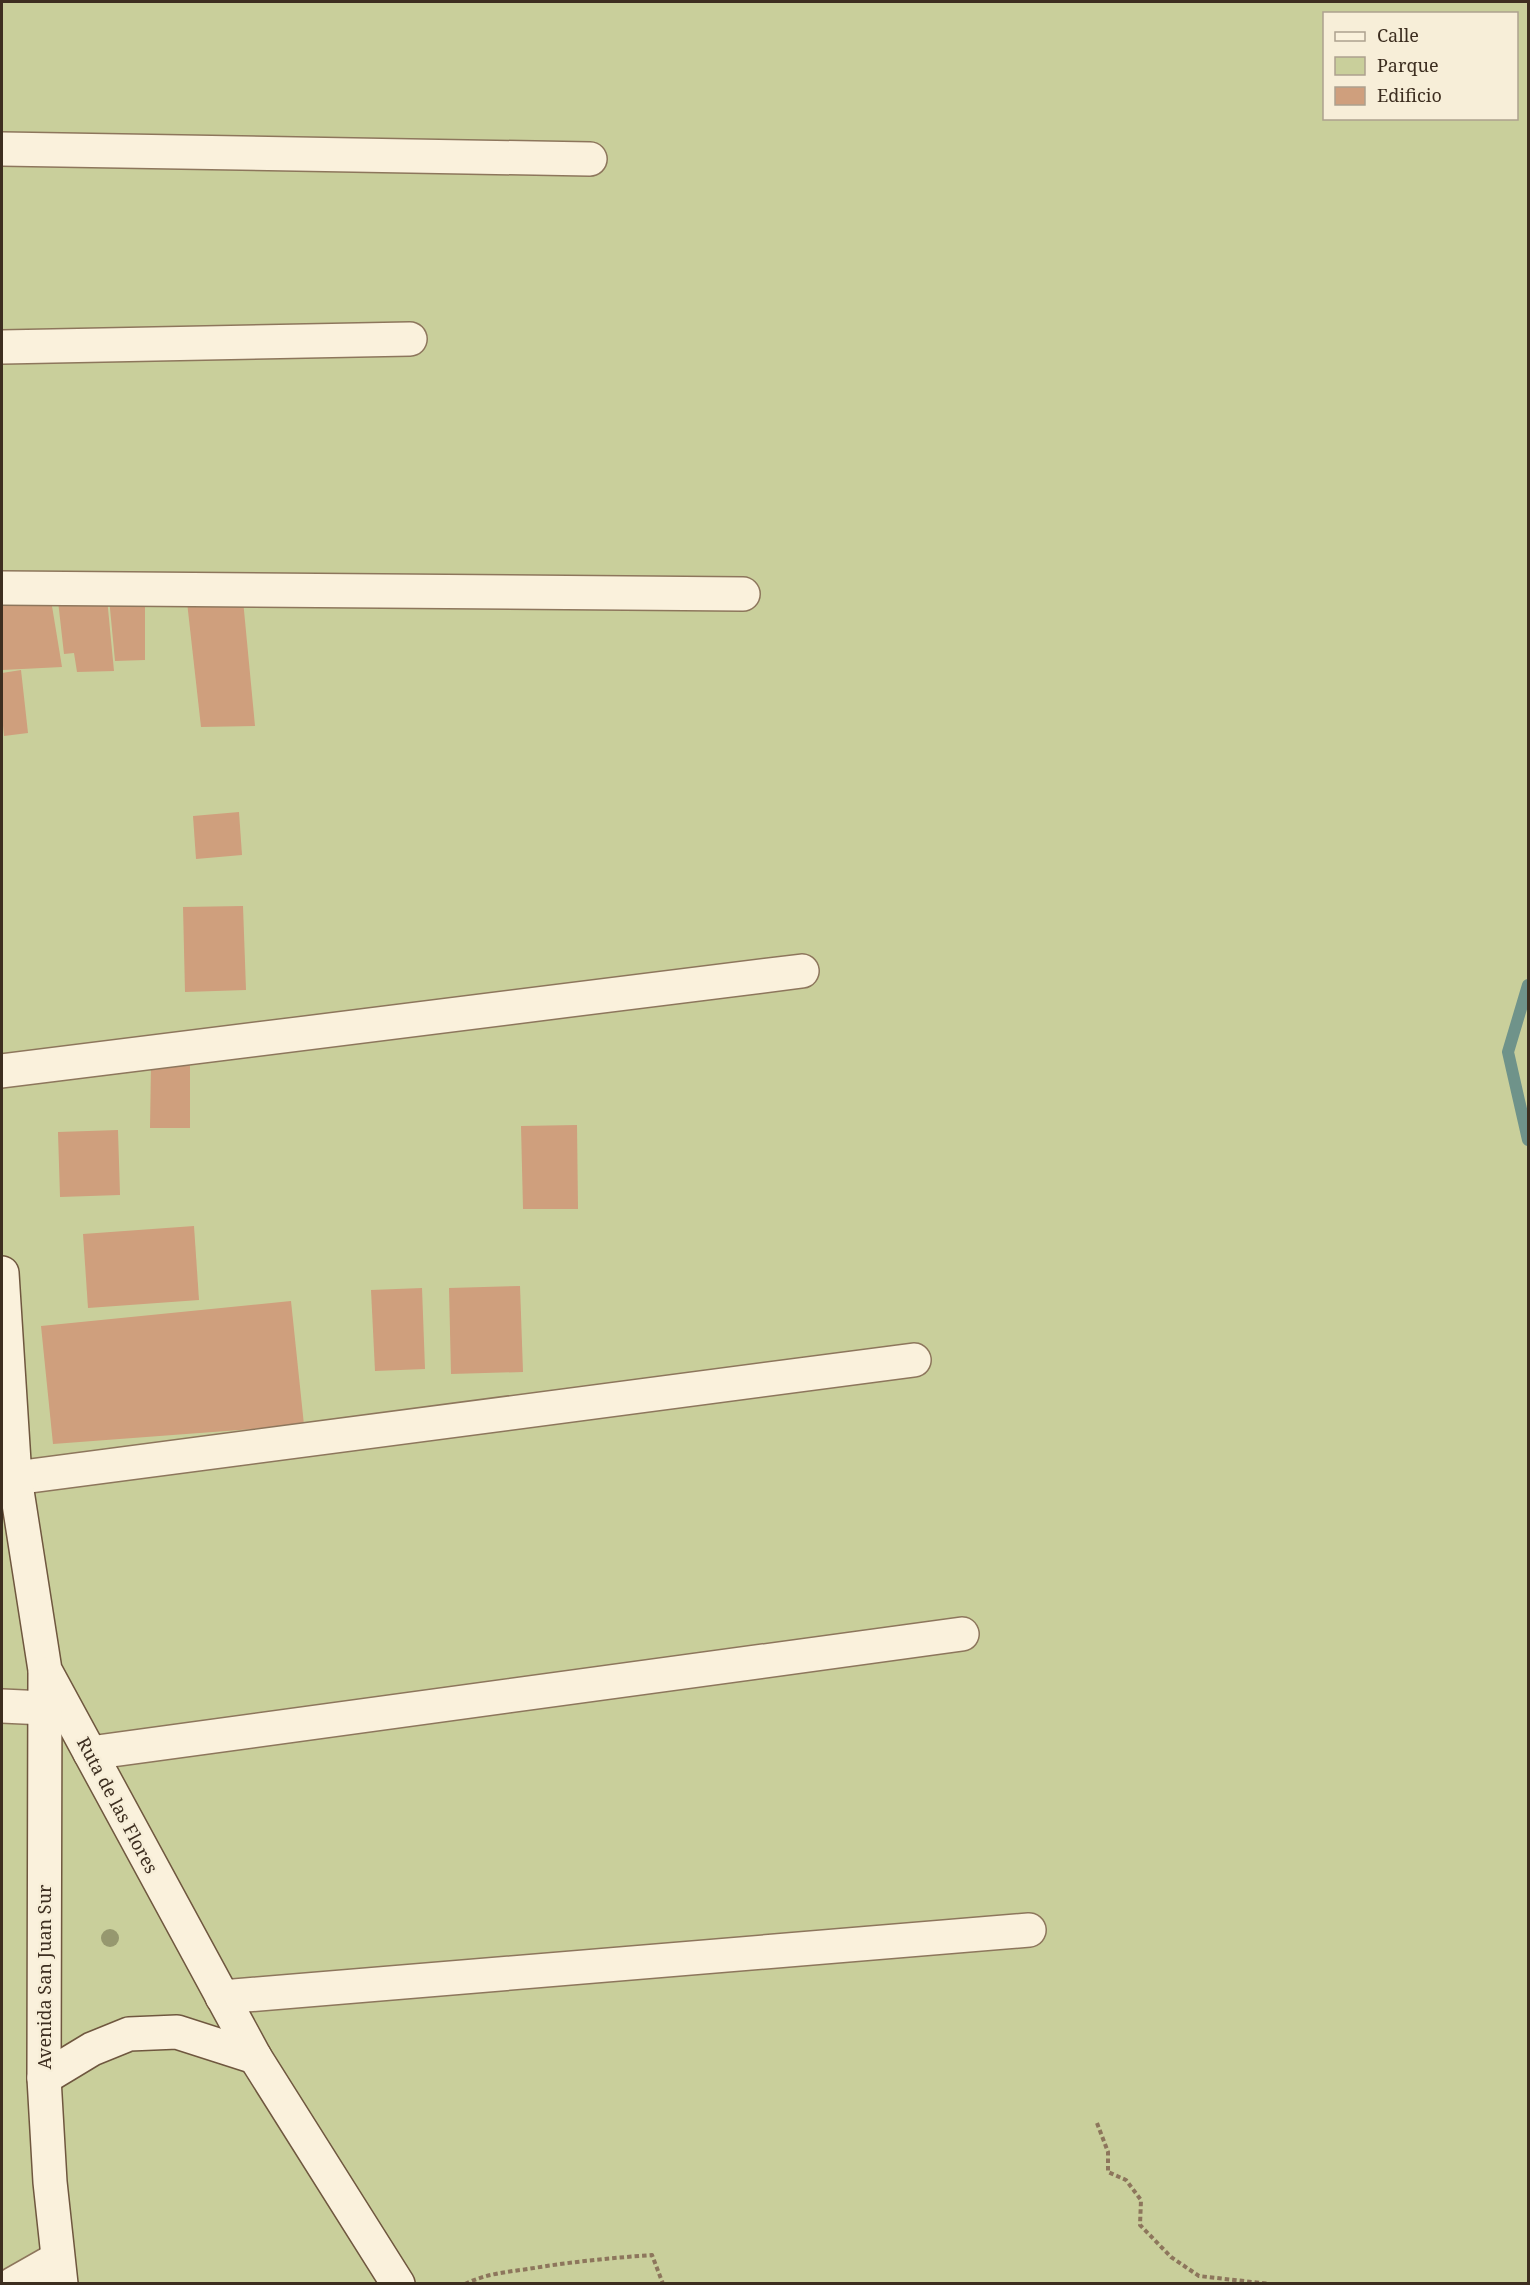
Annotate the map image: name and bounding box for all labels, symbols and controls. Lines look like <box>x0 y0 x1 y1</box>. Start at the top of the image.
legend <box>1323 12 1518 120</box>
text: Calle <box>1377 23 1419 47</box>
text: Parque <box>1377 53 1439 77</box>
text: Edificio <box>1377 83 1442 107</box>
street label: Ruta de las Flores <box>72 1733 164 1877</box>
street label: Avenida San Juan Sur <box>32 1884 56 2070</box>

